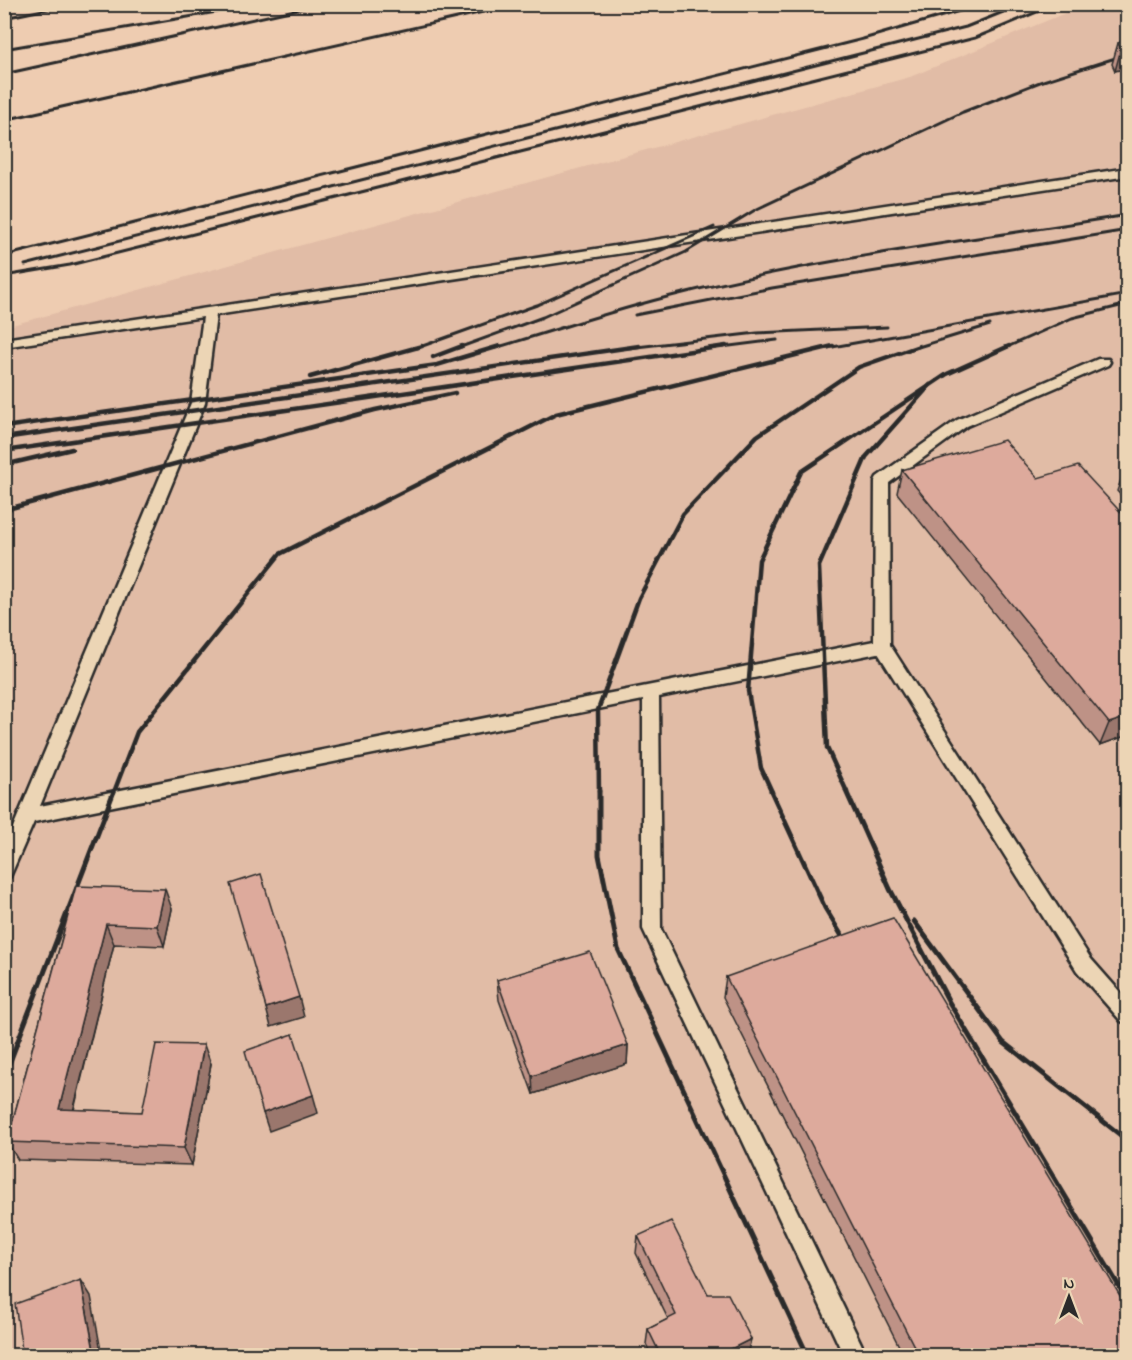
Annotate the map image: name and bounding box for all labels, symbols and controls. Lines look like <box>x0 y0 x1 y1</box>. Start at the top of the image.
north arrow <box>1039 1267 1099 1327</box>
text: N <box>1064 1272 1075 1296</box>

